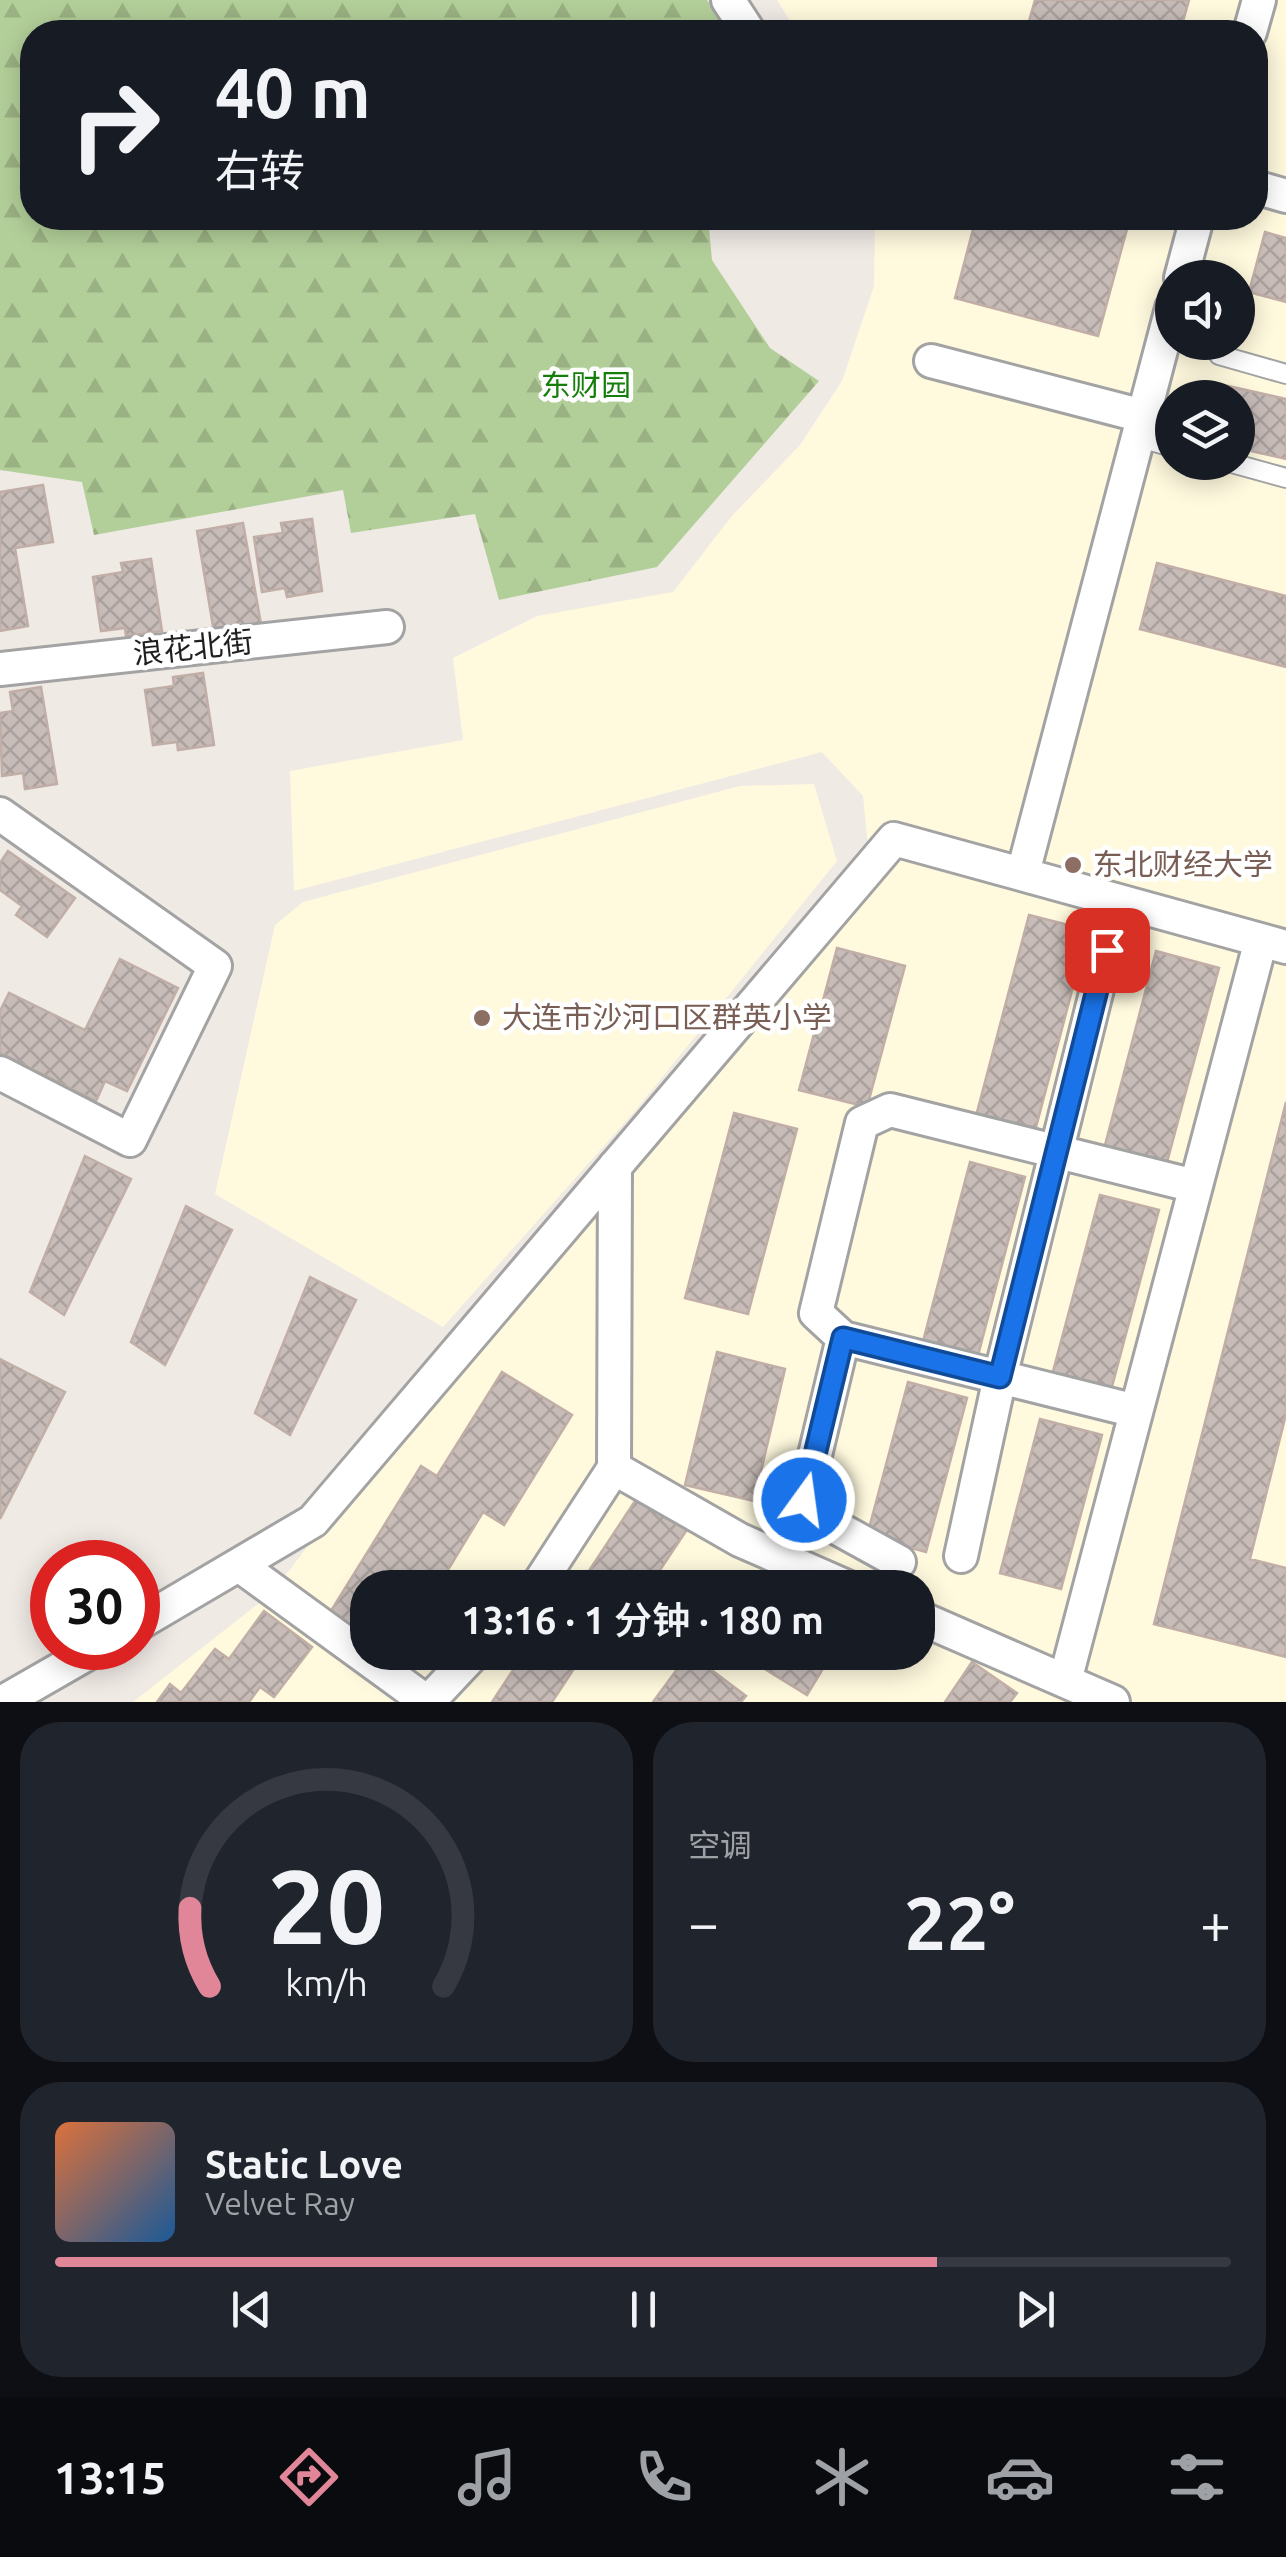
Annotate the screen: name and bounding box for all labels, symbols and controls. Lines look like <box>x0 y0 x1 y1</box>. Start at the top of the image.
text: 40 m <box>215 53 371 131</box>
icon: right <box>50 60 180 190</box>
text: 右转 <box>215 145 305 196</box>
map controls <box>1155 260 1255 480</box>
button: sound <box>1155 260 1255 360</box>
park label: 东财园 <box>541 368 631 402</box>
button: layers <box>1155 380 1255 480</box>
street label: 浪花北街 <box>131 624 254 670</box>
place label: 东北财经大学 <box>1093 847 1273 881</box>
marker: 东北财经大学 <box>1062 854 1084 876</box>
pin <box>1065 908 1150 993</box>
icon: arrive <box>1080 923 1135 978</box>
place label: 大连市沙河口区群英小学 <box>502 1000 832 1034</box>
marker: 大连市沙河口区群英小学 <box>471 1007 493 1029</box>
position arrow <box>752 1448 856 1552</box>
speed limit sign: 30 <box>30 1540 160 1670</box>
text: 13:16 · 1 分钟 · 180 m <box>461 1599 824 1641</box>
text: 空调 <box>688 1827 752 1863</box>
text: 20 <box>268 1847 385 1964</box>
text: 22° <box>904 1880 1015 1964</box>
text: − <box>688 1892 719 1953</box>
text: + <box>1200 1892 1231 1953</box>
text: km/h <box>285 1963 368 2003</box>
text: Static Love <box>205 2143 403 2185</box>
text: Velvet Ray <box>205 2185 355 2221</box>
icon: previous <box>224 2282 279 2337</box>
icon: pause <box>616 2282 671 2337</box>
icon: next <box>1008 2282 1063 2337</box>
icon: directions <box>274 2442 344 2512</box>
icon: music <box>452 2442 522 2512</box>
icon: phone <box>629 2442 699 2512</box>
icon: climate <box>807 2442 877 2512</box>
icon: car <box>985 2442 1055 2512</box>
icon: filters <box>1162 2442 1232 2512</box>
text: 13:15 <box>54 2452 166 2503</box>

